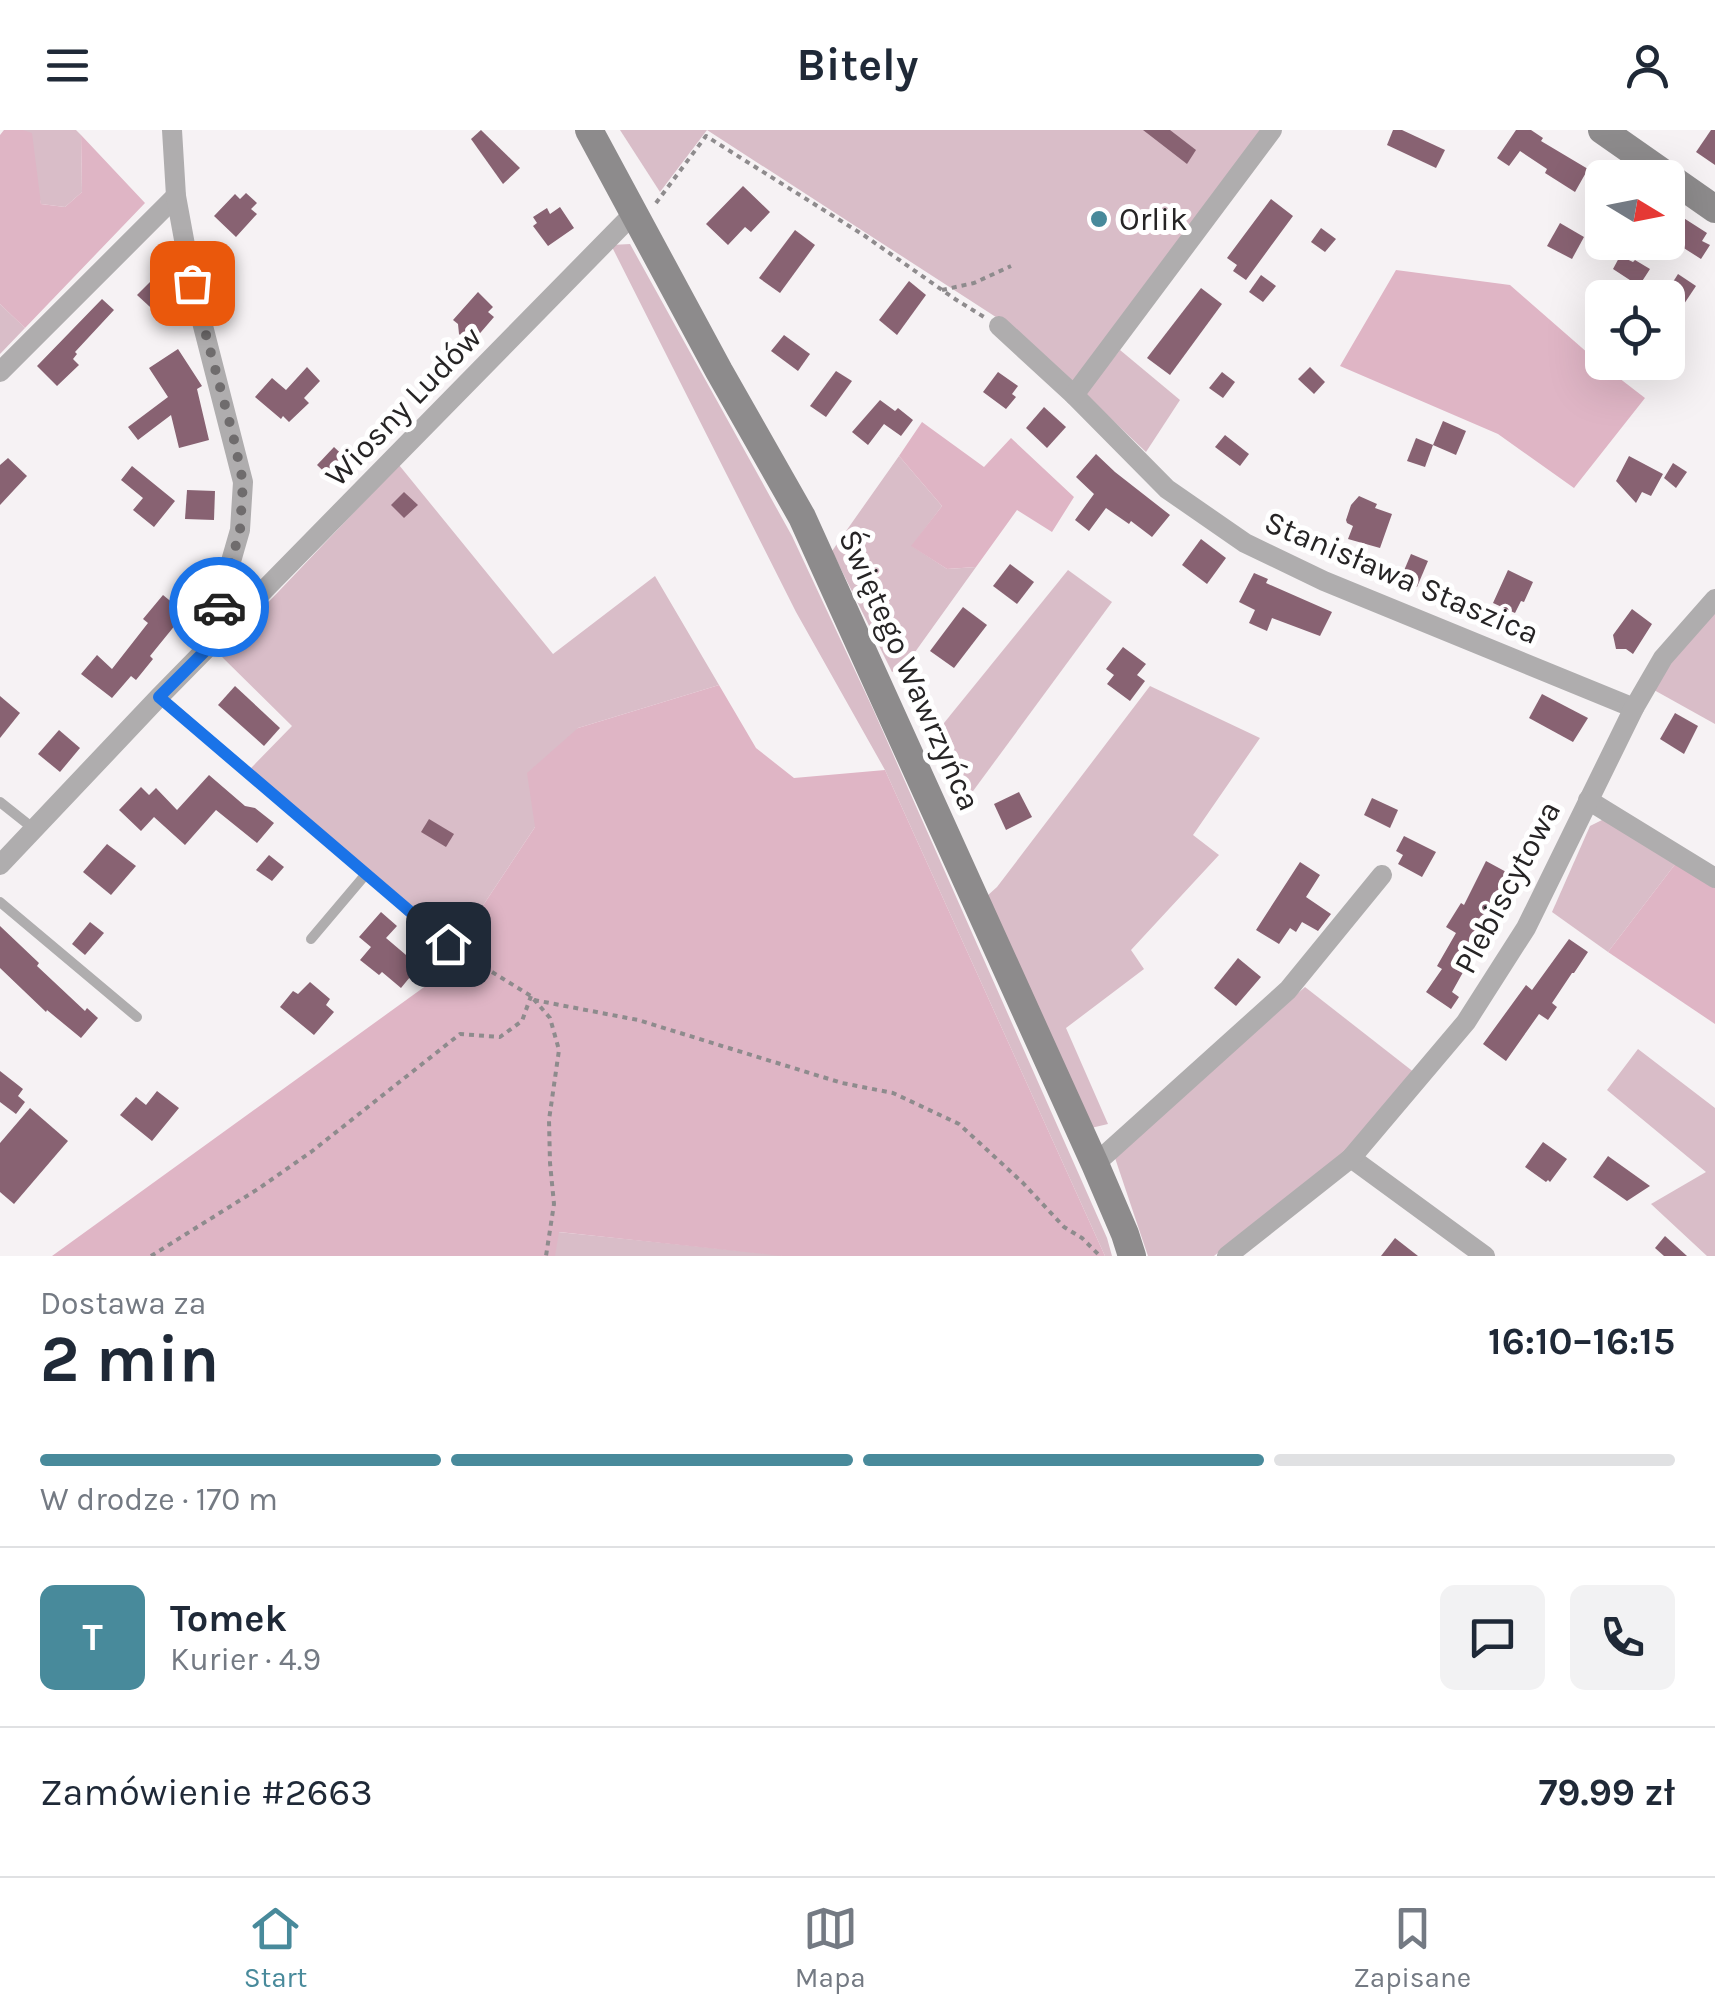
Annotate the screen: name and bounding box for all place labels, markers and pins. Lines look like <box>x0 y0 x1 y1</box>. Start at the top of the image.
place label: Orlik <box>1119 201 1188 238</box>
marker: Orlik <box>1088 208 1110 230</box>
pin <box>150 241 235 326</box>
pin <box>406 902 491 987</box>

